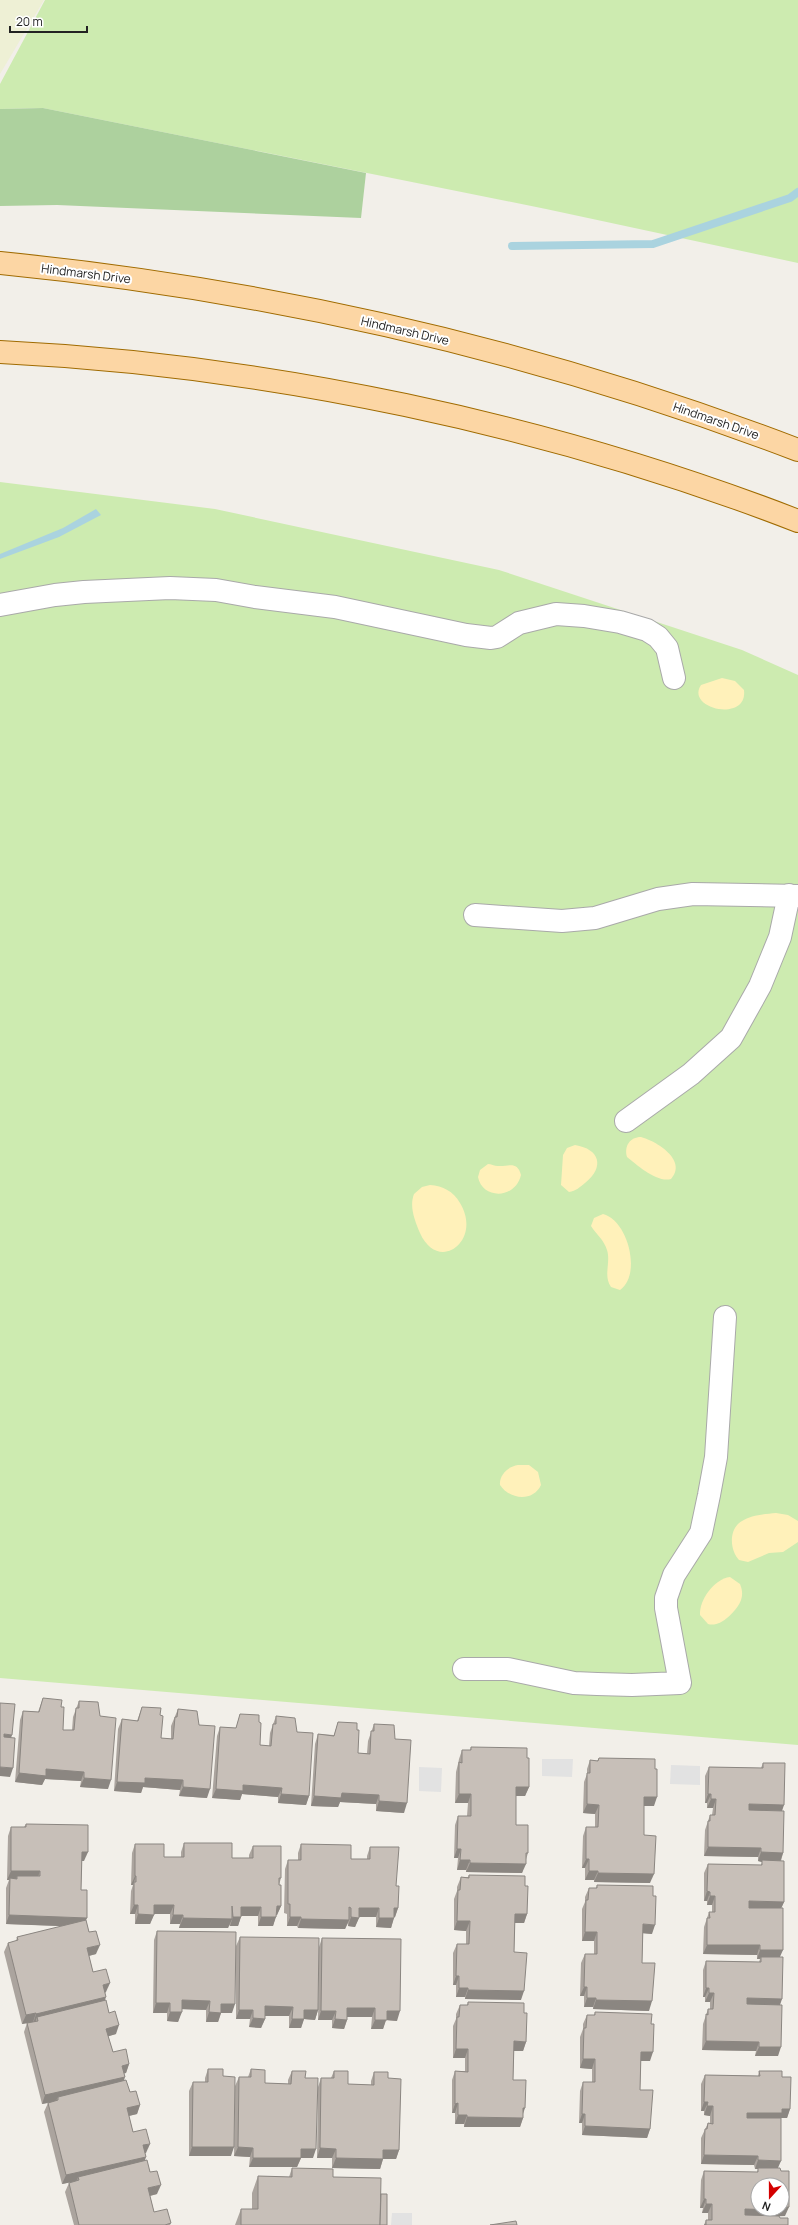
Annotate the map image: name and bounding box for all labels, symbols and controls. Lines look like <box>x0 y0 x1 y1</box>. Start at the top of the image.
scale bar <box>10 8 87 34</box>
text: 20 m <box>16 13 43 30</box>
street label: Hindmarsh Drive <box>40 260 132 287</box>
street label: Hindmarsh Drive <box>359 312 451 349</box>
street label: Hindmarsh Drive <box>671 398 761 443</box>
north arrow <box>750 2177 790 2217</box>
text: N <box>760 2198 773 2215</box>

